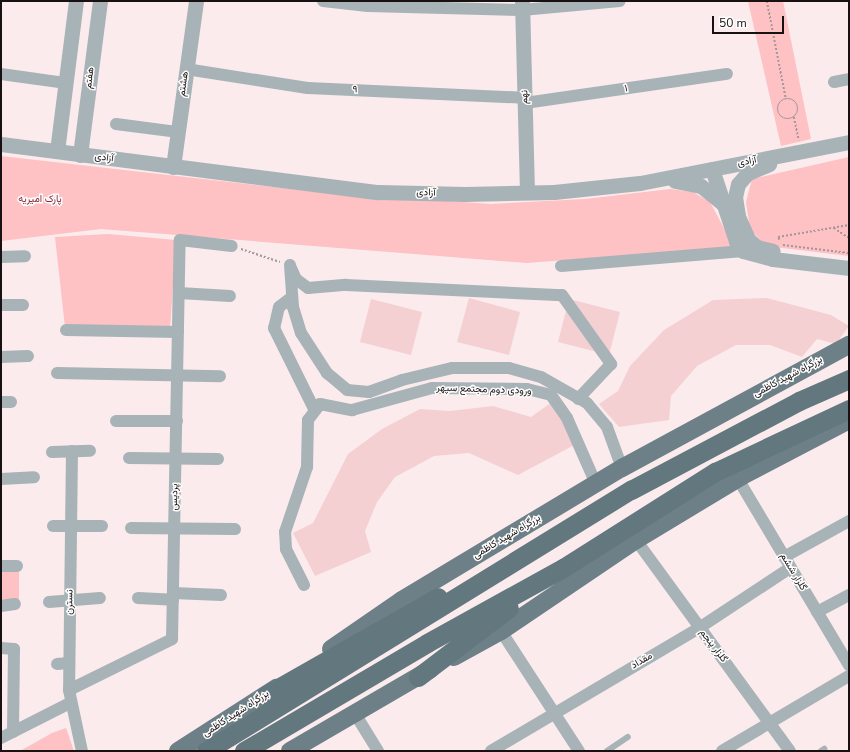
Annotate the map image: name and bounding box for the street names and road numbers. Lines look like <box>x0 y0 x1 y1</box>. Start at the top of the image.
street label: هفتم <box>83 66 97 90</box>
street label: هشتم <box>176 71 192 97</box>
street label: ۱ <box>624 83 628 95</box>
street label: ۹ <box>352 84 358 96</box>
street label: نهم <box>519 90 531 104</box>
street label: آزادی <box>94 151 114 165</box>
street label: آزادی <box>736 154 758 170</box>
street label: آزادی <box>416 187 436 199</box>
street label: بزرگراه شهید کاظمی <box>751 354 825 400</box>
street label: ورودی دوم مجتمع سپهر <box>436 382 532 398</box>
street label: پردیس <box>169 483 181 511</box>
street label: بزرگراه شهید کاظمی <box>471 512 543 562</box>
street label: گلزار ششم <box>777 551 809 593</box>
street label: نسترن <box>64 589 76 615</box>
street label: گلزار پنجم <box>697 627 729 665</box>
street label: مقداد <box>629 650 655 672</box>
street label: بزرگراه شهید کاظمی <box>201 688 271 740</box>

